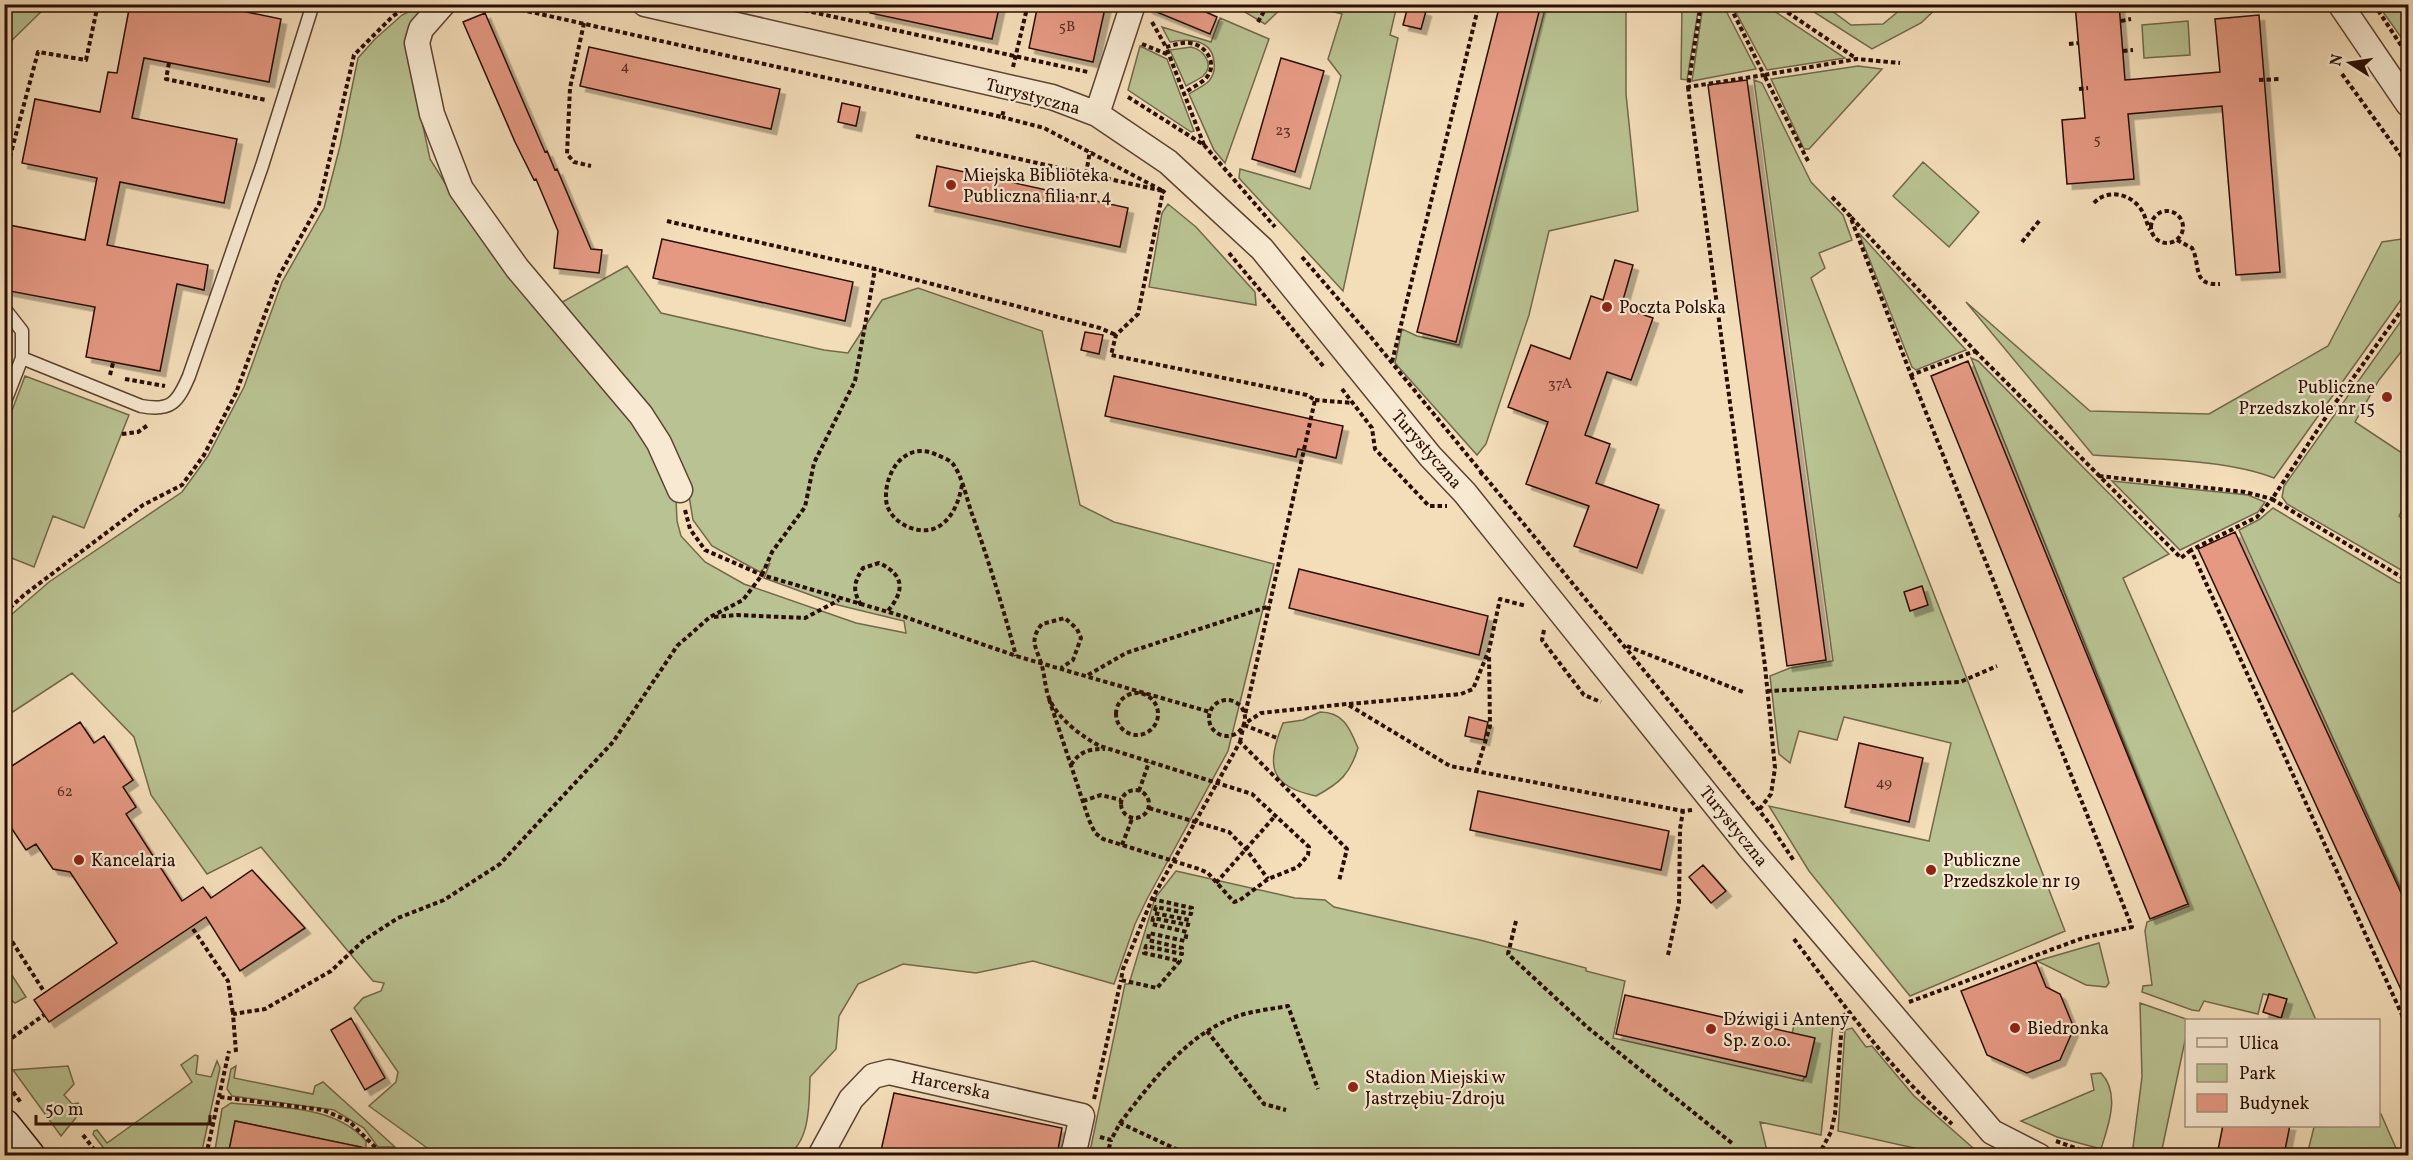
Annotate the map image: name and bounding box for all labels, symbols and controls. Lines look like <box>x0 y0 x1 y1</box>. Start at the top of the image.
house number: 5B <box>1059 17 1075 38</box>
north arrow <box>2320 33 2380 93</box>
text: N <box>2325 52 2349 68</box>
house number: 4 <box>621 57 630 78</box>
street label: Turystyczna <box>982 73 1083 122</box>
house number: 23 <box>1275 121 1291 142</box>
house number: 5 <box>2093 130 2101 151</box>
place label: Miejska Biblioteka Publiczna filia nr 4 <box>963 164 1112 210</box>
marker: Miejska Biblioteka Publiczna filia nr 4 <box>944 178 958 192</box>
place label: Poczta Polska <box>1619 296 1726 321</box>
marker: Poczta Polska <box>1600 300 1614 314</box>
house number: 37A <box>1548 374 1572 395</box>
place label: Publiczne Przedszkole nr 15 <box>2239 376 2375 422</box>
marker: Publiczne Przedszkole nr 15 <box>2380 390 2394 404</box>
street label: Turystyczna <box>1384 405 1467 495</box>
house number: 49 <box>1876 773 1892 794</box>
street label: Turystyczna <box>1692 781 1773 873</box>
house number: 62 <box>57 782 73 803</box>
place label: Kancelaria <box>91 849 176 874</box>
place label: Publiczne Przedszkole nr 19 <box>1943 849 2080 895</box>
marker: Kancelaria <box>72 853 86 867</box>
marker: Publiczne Przedszkole nr 19 <box>1924 863 1938 877</box>
place label: Dźwigi i Anteny Sp. z o.o. <box>1723 1008 1850 1054</box>
place label: Biedronka <box>2027 1017 2109 1042</box>
legend <box>2185 1019 2380 1127</box>
marker: Biedronka <box>2008 1021 2022 1035</box>
marker: Dźwigi i Anteny Sp. z o.o. <box>1704 1022 1718 1036</box>
text: Ulica <box>2239 1032 2279 1057</box>
text: Park <box>2239 1062 2276 1087</box>
street label: Harcerska <box>909 1066 993 1107</box>
place label: Stadion Miejski w Jastrzębiu-Zdroju <box>1365 1066 1506 1112</box>
marker: Stadion Miejski w Jastrzębiu-Zdroju <box>1346 1080 1360 1094</box>
scale bar <box>36 1088 210 1126</box>
text: Budynek <box>2239 1092 2310 1117</box>
text: 50 m <box>45 1098 84 1123</box>

